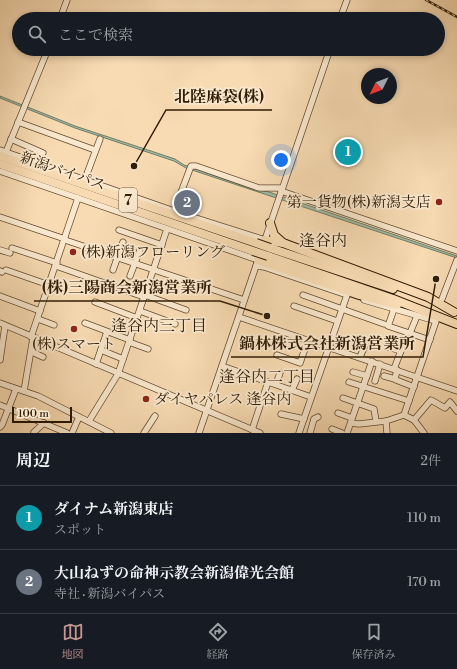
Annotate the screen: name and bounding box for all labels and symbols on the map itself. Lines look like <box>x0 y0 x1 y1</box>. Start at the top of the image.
north arrow <box>361 68 397 104</box>
callout: 北陸麻袋(株) <box>166 82 272 110</box>
text: 北陸麻袋(株) <box>174 87 264 107</box>
pin: 1 <box>335 137 361 167</box>
street label: 新潟バイパス <box>17 148 108 195</box>
your location <box>271 150 291 170</box>
road number: 7 <box>119 188 137 212</box>
pin: 2 <box>174 188 200 218</box>
place label: 第一貨物(株)新潟支店 <box>287 193 431 212</box>
marker: 第一貨物(株)新潟支店 <box>434 197 444 207</box>
district label: 逢谷内 <box>299 231 347 251</box>
place label: (株)新潟フローリング <box>81 243 225 262</box>
marker: (株)新潟フローリング <box>68 247 78 257</box>
callout: (株)三陽商会新潟営業所 <box>34 273 220 301</box>
text: (株)三陽商会新潟営業所 <box>42 278 212 298</box>
district label: 逢谷内三丁目 <box>111 316 207 336</box>
marker: (株)スマート <box>69 324 79 334</box>
callout: 鍋林株式会社新潟営業所 <box>231 329 423 357</box>
text: 鍋林株式会社新潟営業所 <box>239 334 415 354</box>
place label: (株)スマート <box>32 335 116 354</box>
district label: 逢谷内二丁目 <box>219 367 315 387</box>
place label: ダイヤパレス 逢谷内 <box>154 390 291 409</box>
marker: ダイヤパレス 逢谷内 <box>141 394 151 404</box>
scale bar <box>12 405 72 424</box>

